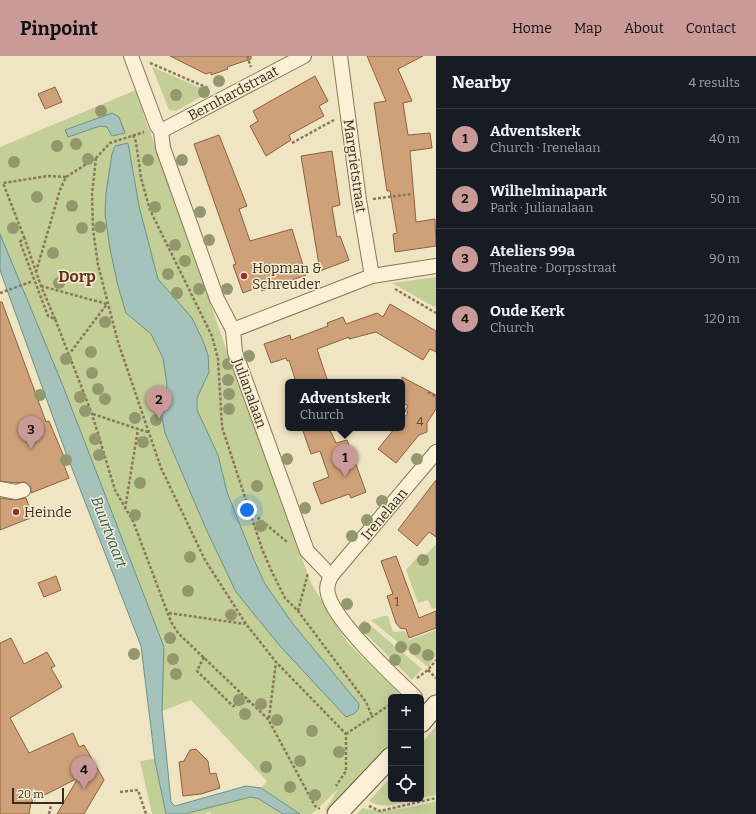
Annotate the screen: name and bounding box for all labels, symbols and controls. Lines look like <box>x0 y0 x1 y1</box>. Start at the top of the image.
text: Pinpoint <box>20 17 98 40</box>
text: Home <box>512 20 552 37</box>
text: Map <box>574 20 602 37</box>
text: About <box>624 20 664 37</box>
text: Contact <box>686 20 736 37</box>
street label: Bernhardstraat <box>185 63 281 124</box>
text: Nearby <box>452 72 511 93</box>
text: 4 results <box>688 75 740 90</box>
street label: Margrietstraat <box>340 118 369 214</box>
text: Adventskerk <box>490 122 581 140</box>
text: 1 <box>462 131 468 146</box>
text: 40 m <box>709 131 740 146</box>
text: Church · Irenelaan <box>490 140 601 155</box>
text: Wilhelminapark <box>490 182 607 200</box>
text: 2 <box>461 191 469 206</box>
text: 50 m <box>710 191 740 206</box>
text: Park · Julianalaan <box>490 200 593 215</box>
text: Ateliers 99a <box>490 242 575 260</box>
text: 3 <box>461 251 469 266</box>
text: 90 m <box>709 251 740 266</box>
place label: Hopman & Schreuder <box>252 260 322 293</box>
text: Theatre · Dorpsstraat <box>490 260 616 275</box>
district label: Dorp <box>58 267 96 286</box>
marker: Hopman & Schreuder <box>239 271 249 281</box>
text: Oude Kerk <box>490 302 565 320</box>
text: 4 <box>461 311 469 326</box>
text: 120 m <box>704 311 740 326</box>
text: Church <box>490 320 534 335</box>
street label: Julianalaan <box>229 355 270 431</box>
popup <box>285 379 405 431</box>
pin: 2 <box>146 386 172 419</box>
text: Adventskerk <box>300 389 390 407</box>
text: Church <box>300 407 344 422</box>
house number: 4 <box>416 415 424 429</box>
pin: 3 <box>18 416 44 449</box>
pin: 1 <box>332 444 358 477</box>
street label: Irenelaan <box>358 485 411 544</box>
water label: Buurtvaart <box>87 494 131 571</box>
your location <box>237 500 257 520</box>
place label: Heinde <box>24 504 72 521</box>
marker: Heinde <box>11 507 21 517</box>
house number: 1 <box>395 595 400 609</box>
map controls <box>388 694 424 802</box>
button: + <box>388 694 424 730</box>
button: − <box>388 730 424 766</box>
pin: 4 <box>71 756 97 789</box>
button: locate <box>388 766 424 802</box>
scale bar <box>12 786 64 805</box>
text: 20 m <box>18 788 44 801</box>

